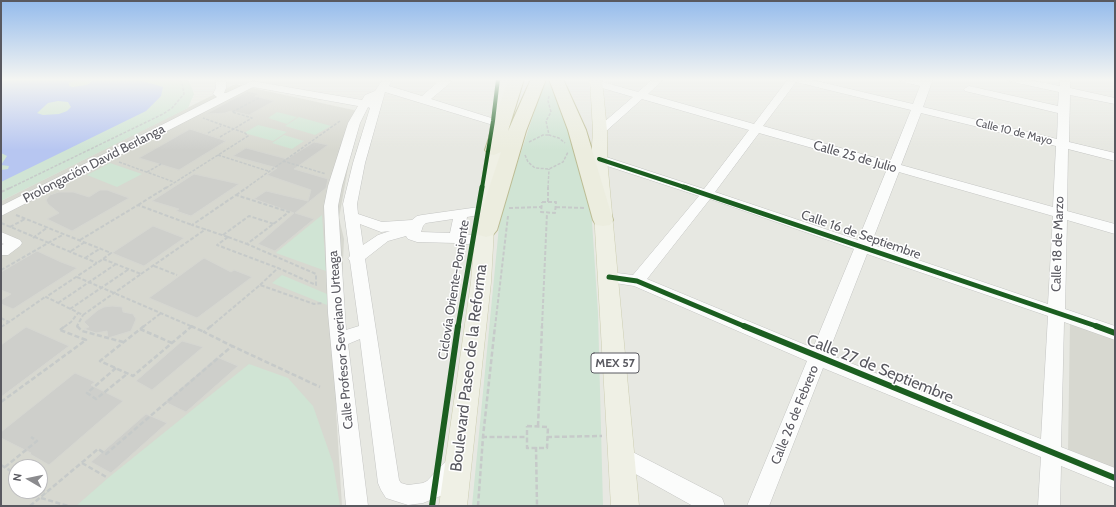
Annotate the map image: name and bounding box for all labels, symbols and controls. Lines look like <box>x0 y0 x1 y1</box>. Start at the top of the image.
street label: Calle 10 de Mayo <box>974 116 1054 148</box>
street label: Prolongación David Berlanga <box>21 121 167 207</box>
street label: Calle 25 de Julio <box>811 138 899 176</box>
street label: Calle 18 de Marzo <box>1049 196 1067 292</box>
street label: Calle 16 de Septiembre <box>799 207 923 263</box>
street label: Ciclovía Oriente-Poniente <box>435 219 473 361</box>
street label: Calle Profesor Severiano Urteaga <box>325 250 357 430</box>
street label: Boulevard Paseo de la Reforma <box>447 263 491 473</box>
street label: Calle 27 de Septiembre <box>804 331 956 407</box>
road number: MEX 57 <box>591 353 639 373</box>
street label: Calle 26 de Febrero <box>768 363 822 467</box>
north arrow <box>8 459 48 499</box>
text: N <box>10 472 25 482</box>

